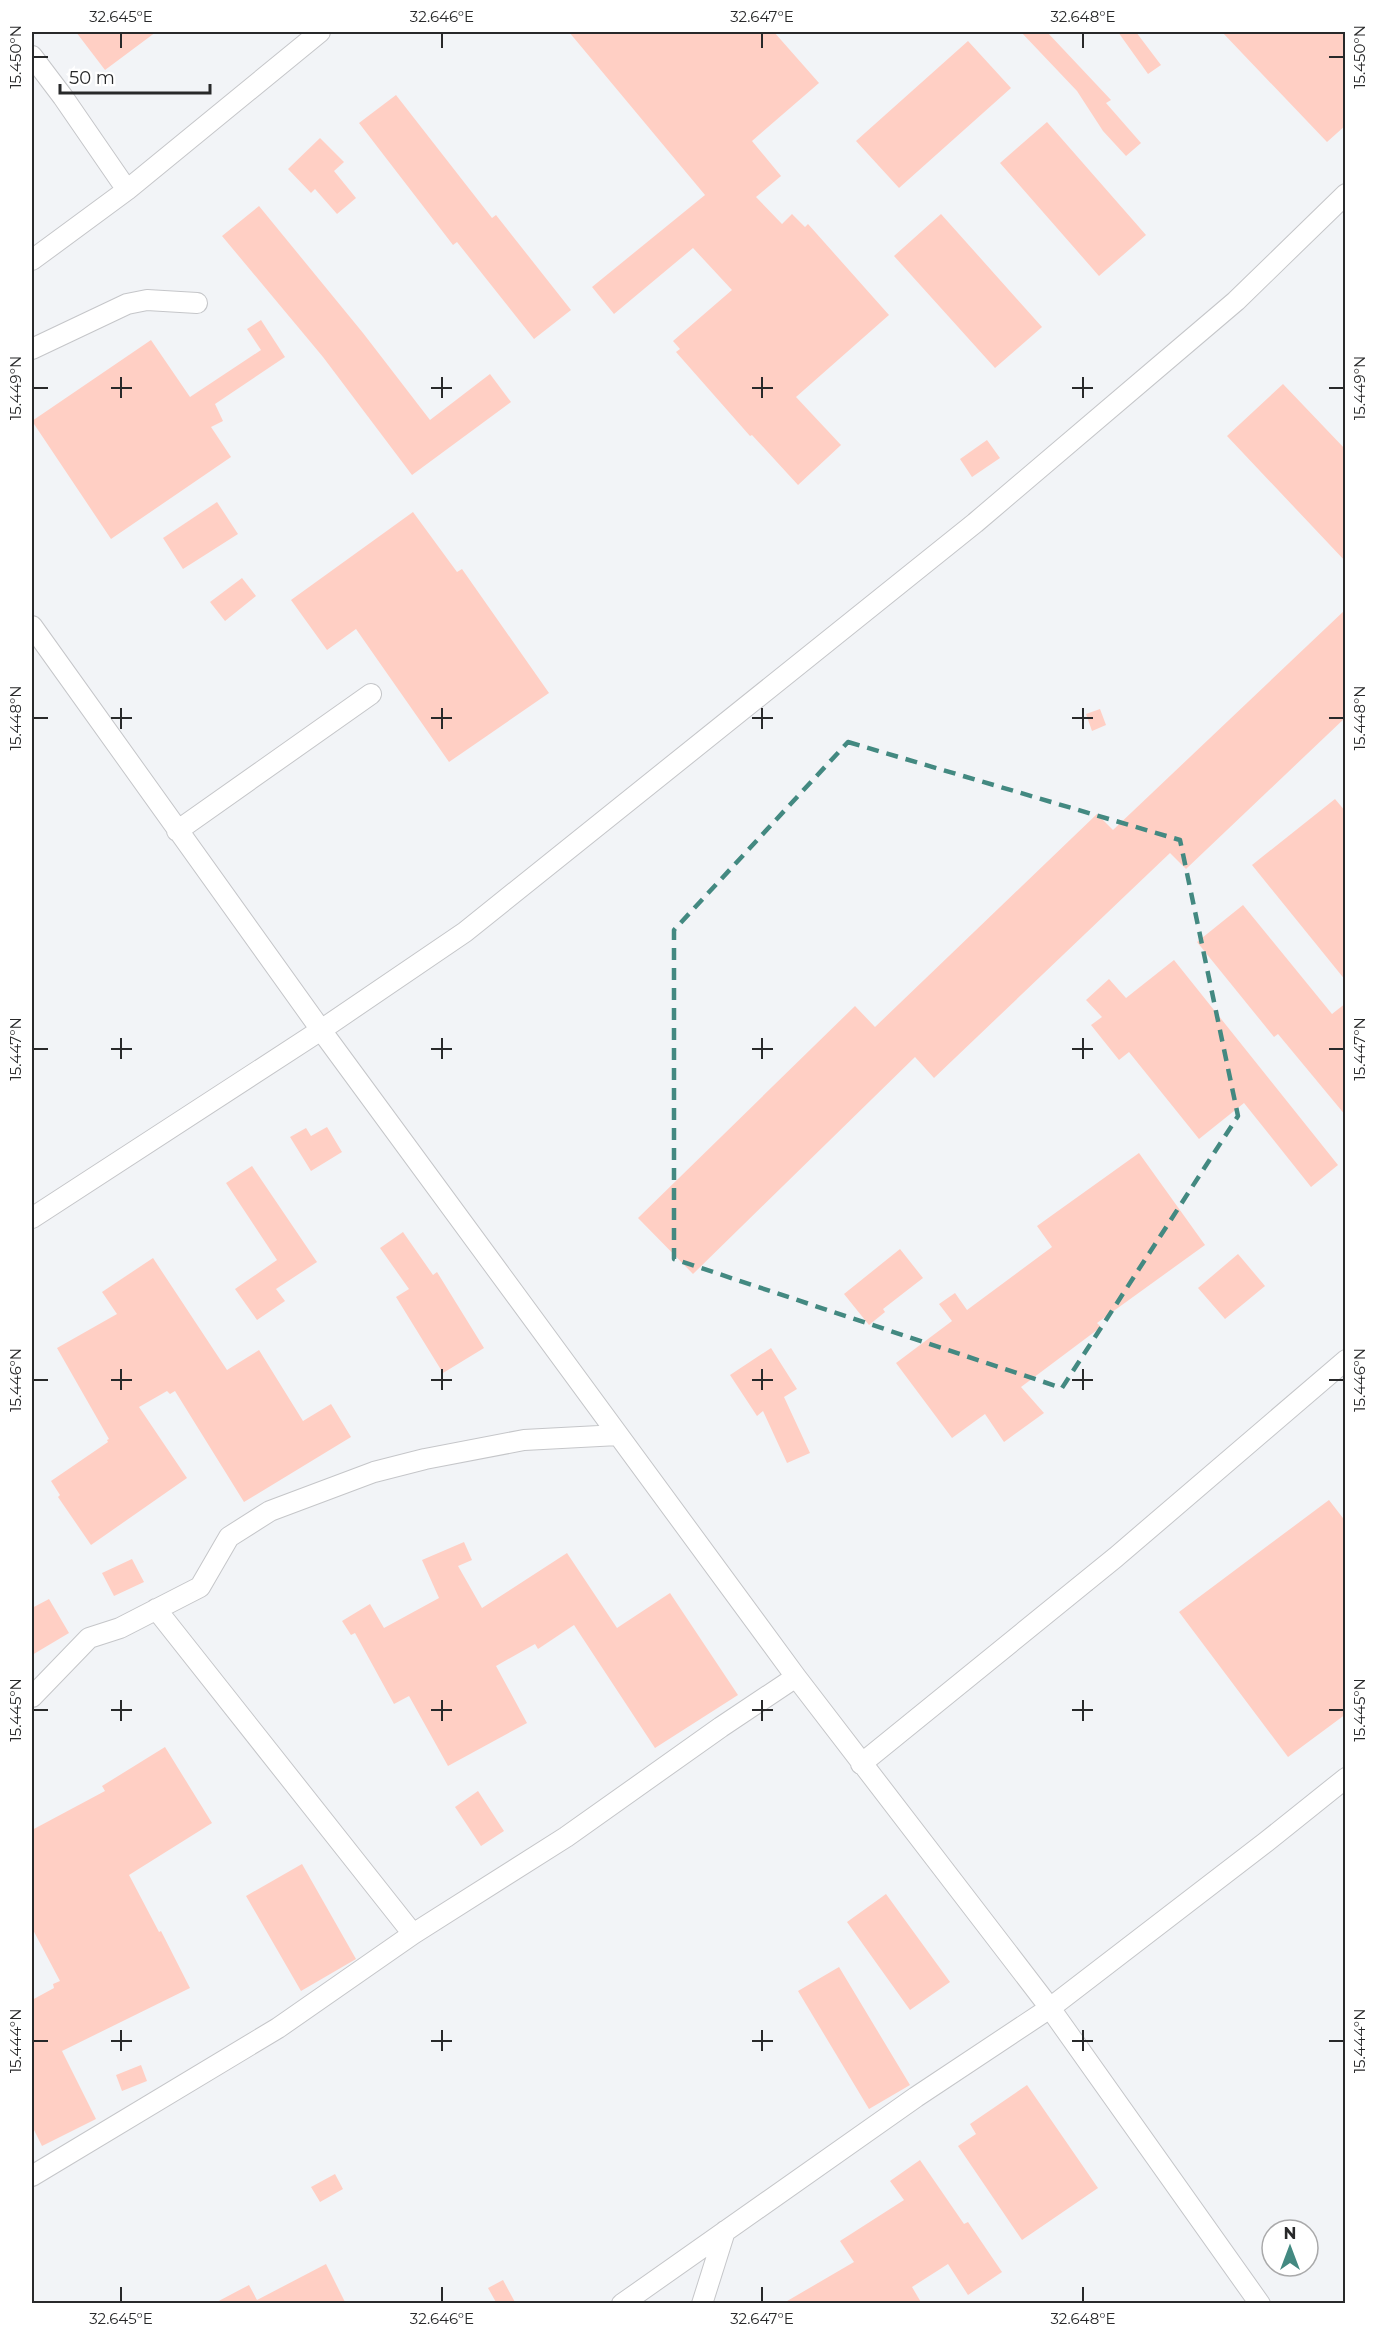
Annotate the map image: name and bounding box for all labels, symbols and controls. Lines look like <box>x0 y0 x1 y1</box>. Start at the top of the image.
text: 32.645°E <box>89 7 153 26</box>
text: 32.646°E <box>410 7 474 26</box>
text: 32.647°E <box>730 7 794 26</box>
text: 32.648°E <box>1050 7 1116 26</box>
text: 15.450°N <box>6 25 25 89</box>
text: 15.450°N <box>1350 25 1369 89</box>
scale bar <box>60 57 210 95</box>
text: 50 m <box>69 67 115 89</box>
text: 15.449°N <box>6 356 25 420</box>
text: 15.449°N <box>1350 356 1369 420</box>
text: 15.448°N <box>6 686 25 750</box>
text: 15.448°N <box>1350 686 1369 750</box>
text: 15.447°N <box>6 1017 25 1081</box>
text: 15.447°N <box>1350 1017 1369 1081</box>
text: 15.446°N <box>6 1348 25 1412</box>
text: 15.446°N <box>1350 1348 1369 1412</box>
text: 15.445°N <box>6 1678 25 1742</box>
text: 15.445°N <box>1350 1678 1369 1742</box>
text: 15.444°N <box>6 2009 25 2073</box>
text: 15.444°N <box>1350 2009 1369 2073</box>
north arrow <box>1260 2218 1320 2278</box>
text: N <box>1284 2224 1296 2243</box>
text: 32.645°E <box>89 2309 153 2328</box>
text: 32.646°E <box>410 2309 474 2328</box>
text: 32.647°E <box>730 2309 794 2328</box>
text: 32.648°E <box>1050 2309 1116 2328</box>

